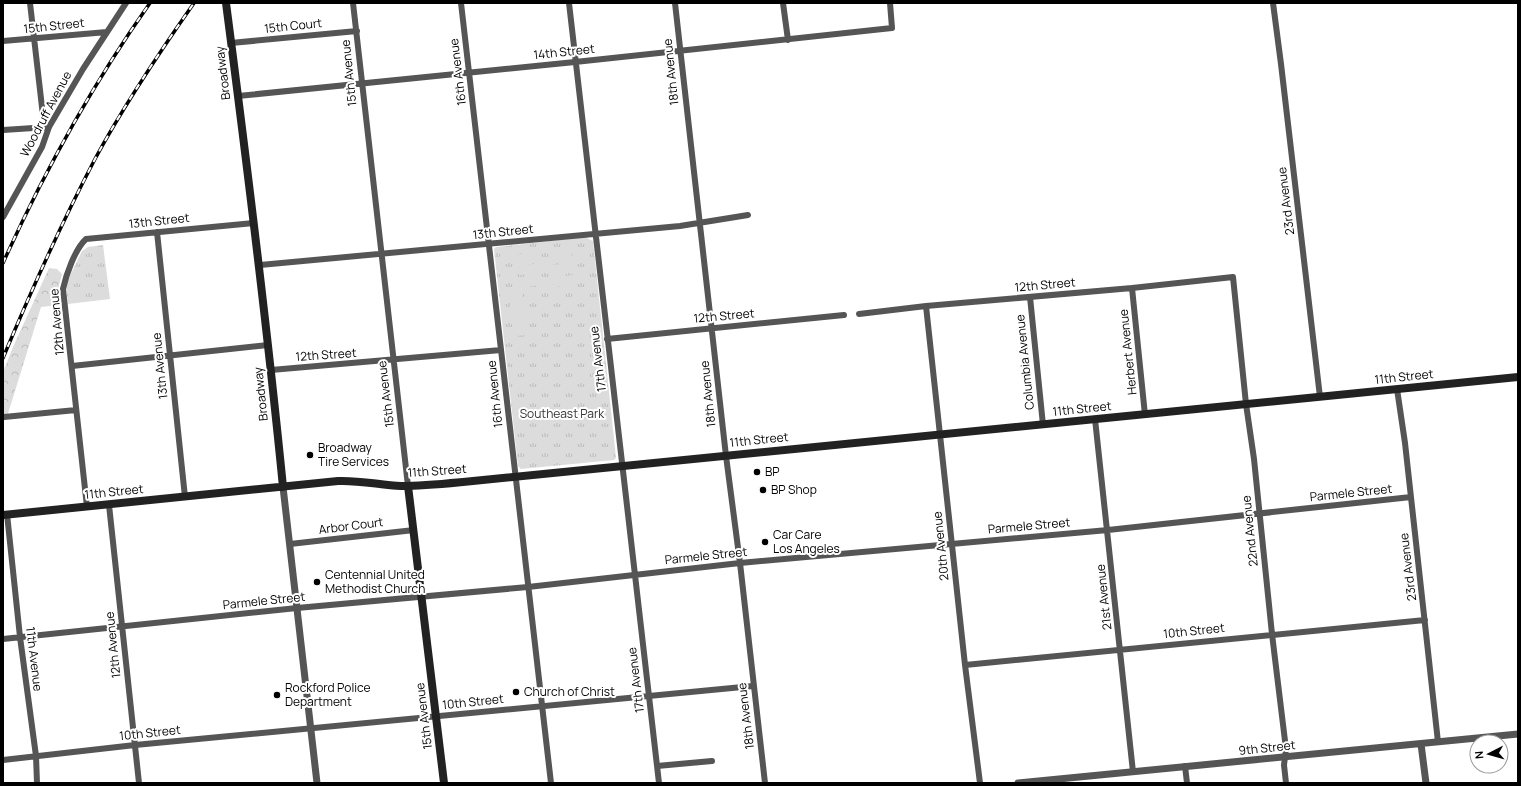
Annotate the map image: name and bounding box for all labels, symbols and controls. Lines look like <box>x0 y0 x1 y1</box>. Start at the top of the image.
street label: 15th Street <box>23 14 85 37</box>
street label: 15th Court <box>263 14 323 37</box>
street label: 16th Avenue <box>445 38 470 107</box>
street label: 18th Avenue <box>659 38 682 106</box>
street label: 15th Avenue <box>337 39 360 107</box>
street label: 14th Street <box>533 40 596 63</box>
street label: Broadway <box>211 45 234 101</box>
street label: Woodruff Avenue <box>16 68 75 160</box>
street label: 23rd Avenue <box>1273 166 1298 236</box>
street label: 13th Street <box>128 209 190 232</box>
street label: 13th Street <box>472 220 534 243</box>
street label: 12th Street <box>1014 273 1076 296</box>
street label: 12th Avenue <box>45 288 68 356</box>
street label: 12th Street <box>693 304 755 327</box>
street label: Herbert Avenue <box>1115 308 1140 396</box>
street label: Columbia Avenue <box>1011 313 1038 411</box>
street label: 17th Avenue <box>585 325 610 393</box>
street label: 13th Avenue <box>148 332 171 400</box>
street label: 12th Street <box>295 344 357 365</box>
street label: 15th Avenue <box>373 360 398 428</box>
street label: 16th Avenue <box>483 360 506 429</box>
street label: 18th Avenue <box>696 360 719 428</box>
street label: 11th Street <box>1374 365 1434 388</box>
street label: Broadway <box>249 366 272 422</box>
street label: 11th Street <box>1052 397 1112 420</box>
park label: Southeast Park <box>520 405 605 422</box>
street label: 11th Street <box>729 428 789 451</box>
place label: Broadway Tire Services <box>318 439 389 470</box>
marker: Broadway Tire Services <box>305 450 315 460</box>
street label: 11th Street <box>407 460 467 481</box>
place label: BP <box>765 463 780 480</box>
marker: BP <box>752 467 762 477</box>
street label: 11th Street <box>84 480 144 503</box>
street label: Parmele Street <box>1309 480 1393 505</box>
place label: BP Shop <box>771 481 817 498</box>
marker: BP Shop <box>758 485 768 495</box>
street label: 22nd Avenue <box>1237 495 1262 567</box>
street label: 20th Avenue <box>928 511 953 582</box>
street label: Arbor Court <box>318 513 384 538</box>
street label: Parmele Street <box>987 513 1071 538</box>
place label: Car Care Los Angeles <box>773 526 840 557</box>
street label: 23rd Avenue <box>1395 532 1420 602</box>
marker: Car Care Los Angeles <box>760 537 770 547</box>
street label: Parmele Street <box>664 543 748 568</box>
street label: 21st Avenue <box>1092 563 1115 631</box>
place label: Centennial United Methodist Church <box>325 566 425 597</box>
marker: Centennial United Methodist Church <box>312 577 322 587</box>
street label: Parmele Street <box>222 588 306 613</box>
street label: 12th Avenue <box>101 611 124 679</box>
street label: 10th Street <box>1162 619 1226 642</box>
street label: 11th Avenue <box>22 626 47 692</box>
street label: 17th Avenue <box>623 646 648 714</box>
place label: Rockford Police Department <box>285 679 370 710</box>
street label: 15th Avenue <box>411 682 436 750</box>
street label: 18th Avenue <box>733 682 758 750</box>
place label: Church of Christ <box>524 683 615 700</box>
marker: Church of Christ <box>511 687 521 697</box>
marker: Rockford Police Department <box>272 690 282 700</box>
street label: 10th Street <box>441 690 505 713</box>
street label: 10th Street <box>118 721 182 744</box>
north arrow <box>1469 734 1509 774</box>
street label: 9th Street <box>1238 736 1296 759</box>
text: N <box>1471 750 1486 760</box>

